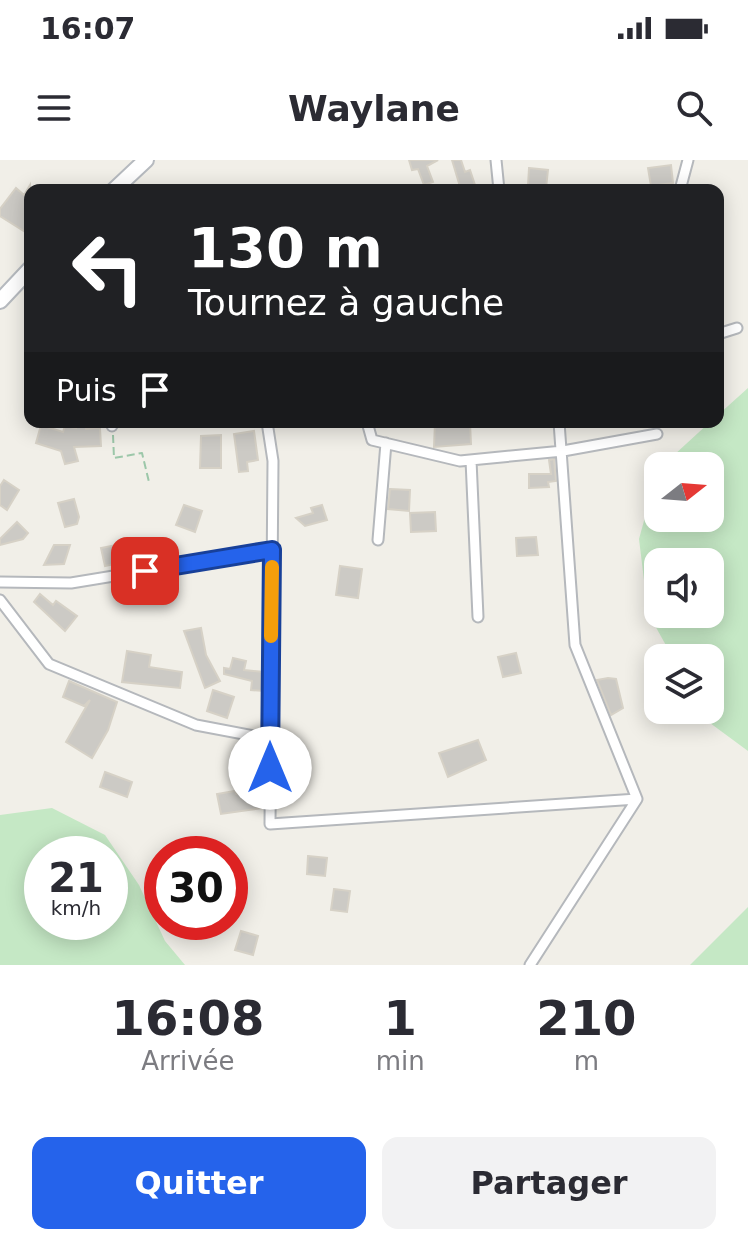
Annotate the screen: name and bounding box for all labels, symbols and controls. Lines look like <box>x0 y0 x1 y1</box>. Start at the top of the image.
text: 16:07 <box>40 11 136 46</box>
icon: menu <box>32 86 76 130</box>
icon: search <box>672 86 716 130</box>
text: Waylane <box>288 88 460 129</box>
text: 130 m <box>188 215 383 280</box>
icon: left <box>56 216 160 320</box>
text: Tournez à gauche <box>188 282 504 323</box>
icon: arrive <box>133 368 177 412</box>
text: Puis <box>56 373 117 408</box>
north arrow <box>644 452 724 532</box>
map controls <box>644 452 724 724</box>
pin <box>111 537 179 605</box>
button: sound <box>644 548 724 628</box>
icon: arrive <box>123 549 167 593</box>
button: layers <box>644 644 724 724</box>
position arrow <box>228 726 312 810</box>
speed limit sign: 30 <box>144 836 248 940</box>
text: 21 <box>48 855 104 901</box>
text: km/h <box>51 896 101 920</box>
text: 16:08 <box>111 990 264 1046</box>
text: 1 <box>384 990 417 1046</box>
text: 210 <box>536 990 636 1046</box>
text: Arrivée <box>141 1046 235 1076</box>
text: min <box>376 1046 425 1076</box>
text: m <box>574 1046 599 1076</box>
button: Quitter <box>32 1137 366 1229</box>
button: Partager <box>382 1137 716 1229</box>

